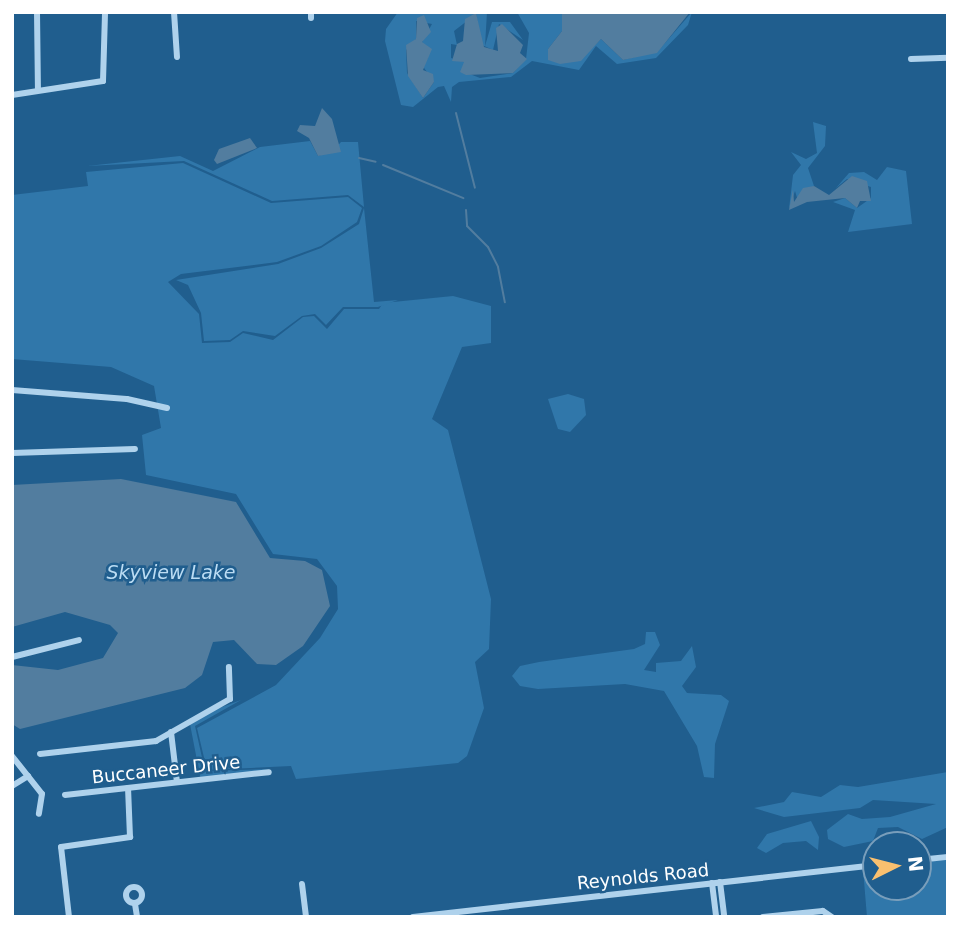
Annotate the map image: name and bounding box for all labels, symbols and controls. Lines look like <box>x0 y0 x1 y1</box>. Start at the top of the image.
water label: Skyview Lake <box>106 562 236 584</box>
street label: Buccaneer Drive <box>91 751 241 789</box>
north arrow <box>862 831 932 901</box>
text: N <box>904 855 928 873</box>
street label: Reynolds Road <box>576 859 710 895</box>

